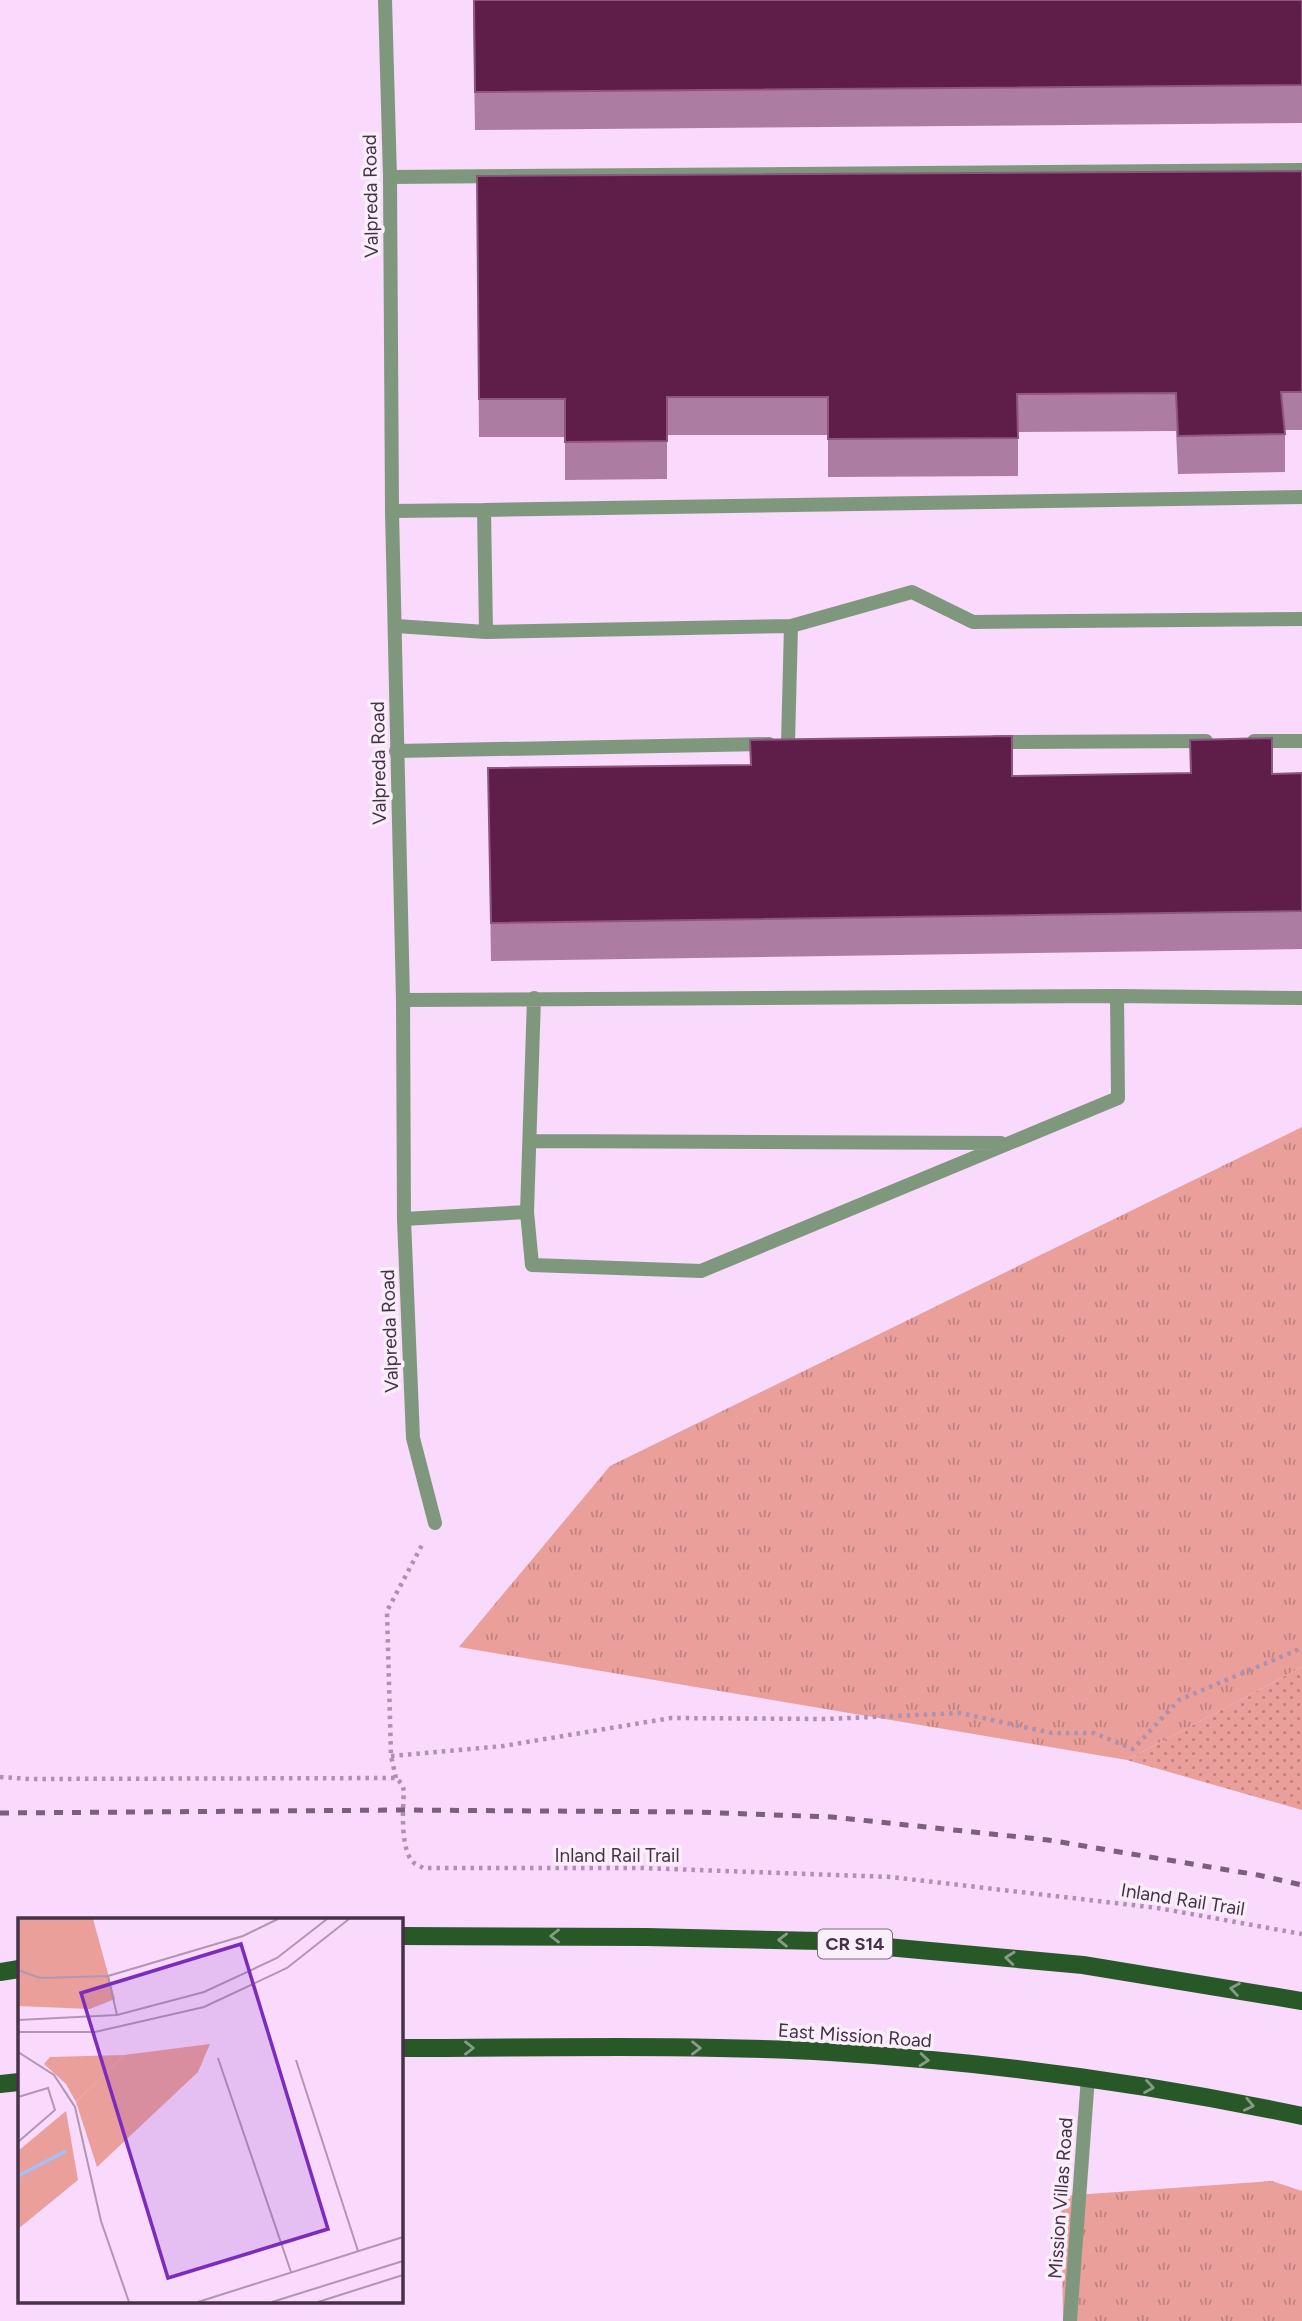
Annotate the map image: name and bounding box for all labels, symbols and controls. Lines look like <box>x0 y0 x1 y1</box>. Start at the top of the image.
street label: Valpreda Road <box>358 134 383 258</box>
street label: Valpreda Road <box>366 701 391 825</box>
street label: Valpreda Road <box>376 1269 403 1393</box>
street label: Inland Rail Trail <box>554 1844 680 1867</box>
street label: Inland Rail Trail <box>1119 1878 1247 1921</box>
inset map <box>18 1918 402 2304</box>
one-way arrow <box>550 1928 560 1944</box>
road number: CR S14 <box>818 1930 892 1958</box>
one-way arrow <box>777 1932 788 1948</box>
one-way arrow <box>1004 1951 1015 1966</box>
one-way arrow <box>1229 1982 1241 1997</box>
street label: East Mission Road <box>777 2019 933 2052</box>
one-way arrow <box>464 2040 475 2056</box>
one-way arrow <box>692 2040 702 2056</box>
one-way arrow <box>918 2052 929 2067</box>
one-way arrow <box>1143 2079 1155 2094</box>
one-way arrow <box>1243 2096 1255 2111</box>
street label: Mission Villas Road <box>1043 2117 1078 2280</box>

